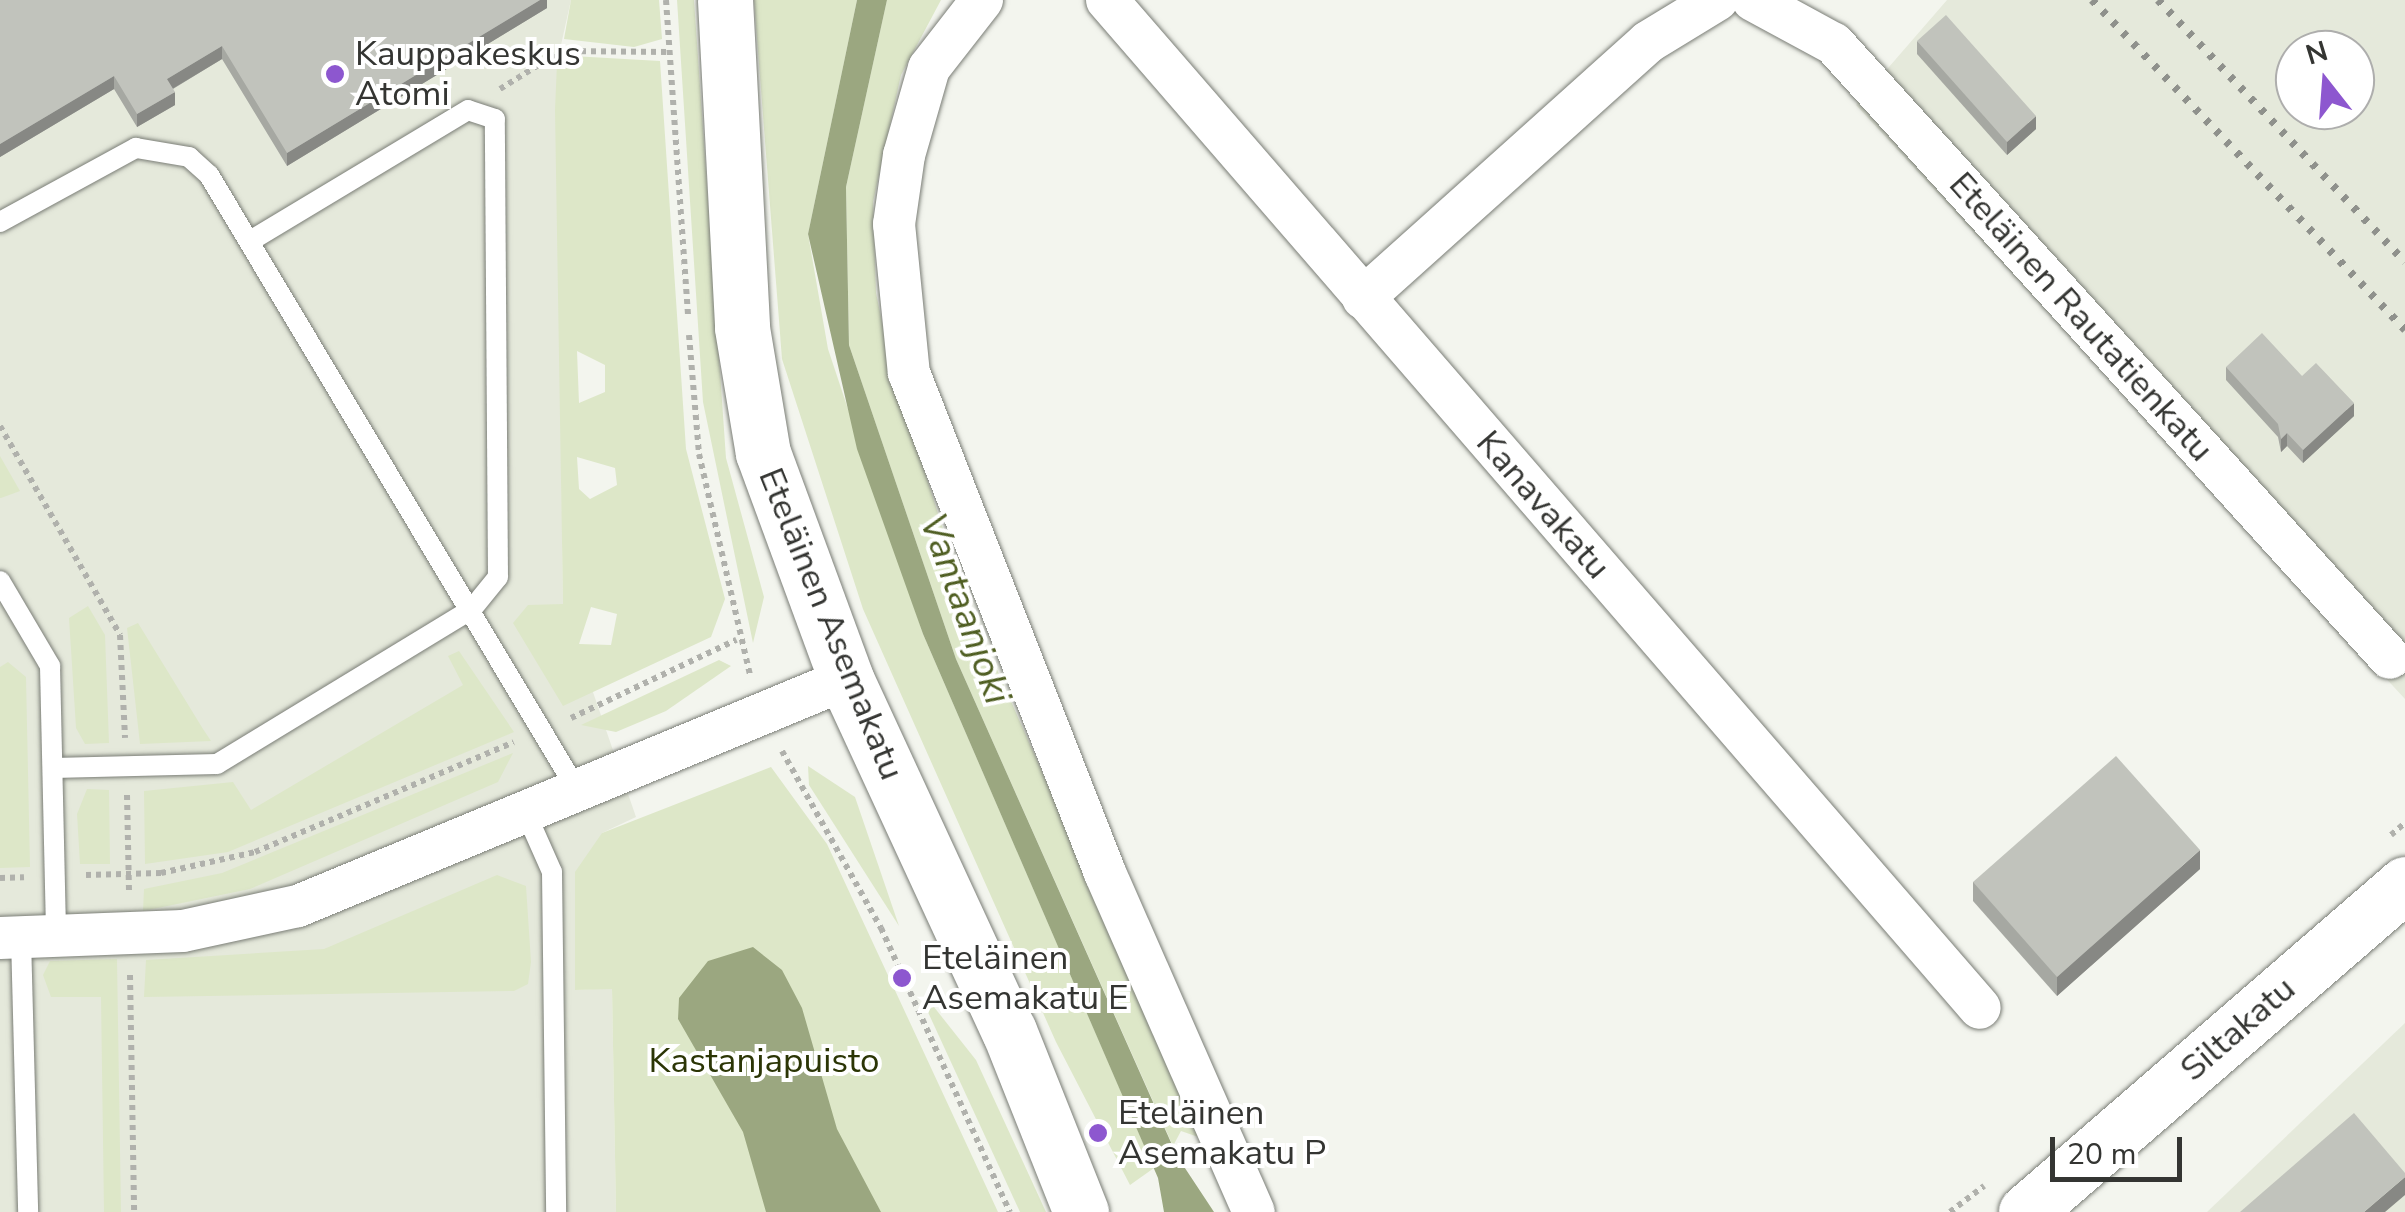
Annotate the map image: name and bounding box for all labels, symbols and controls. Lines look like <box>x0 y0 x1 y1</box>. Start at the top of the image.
north arrow <box>2275 30 2375 130</box>
text: N <box>2301 32 2332 74</box>
place label: Kauppakeskus Atomi <box>355 33 581 115</box>
marker: Kauppakeskus Atomi <box>324 63 346 85</box>
street label: Eteläinen Rautatienkatu <box>1940 164 2222 470</box>
street label: Kanavakatu <box>1467 422 1619 588</box>
street label: Eteläinen Asemakatu <box>749 462 913 786</box>
water label: Vantaanjoki <box>910 508 1020 710</box>
place label: Eteläinen Asemakatu E <box>922 937 1128 1019</box>
marker: Eteläinen Asemakatu E <box>891 967 913 989</box>
street label: Siltakatu <box>2172 968 2304 1090</box>
park label: Kastanjapuisto <box>649 1040 879 1082</box>
place label: Eteläinen Asemakatu P <box>1118 1092 1326 1174</box>
scale bar <box>2055 1117 2188 1179</box>
marker: Eteläinen Asemakatu P <box>1087 1122 1109 1144</box>
text: 20 m <box>2067 1134 2136 1175</box>

